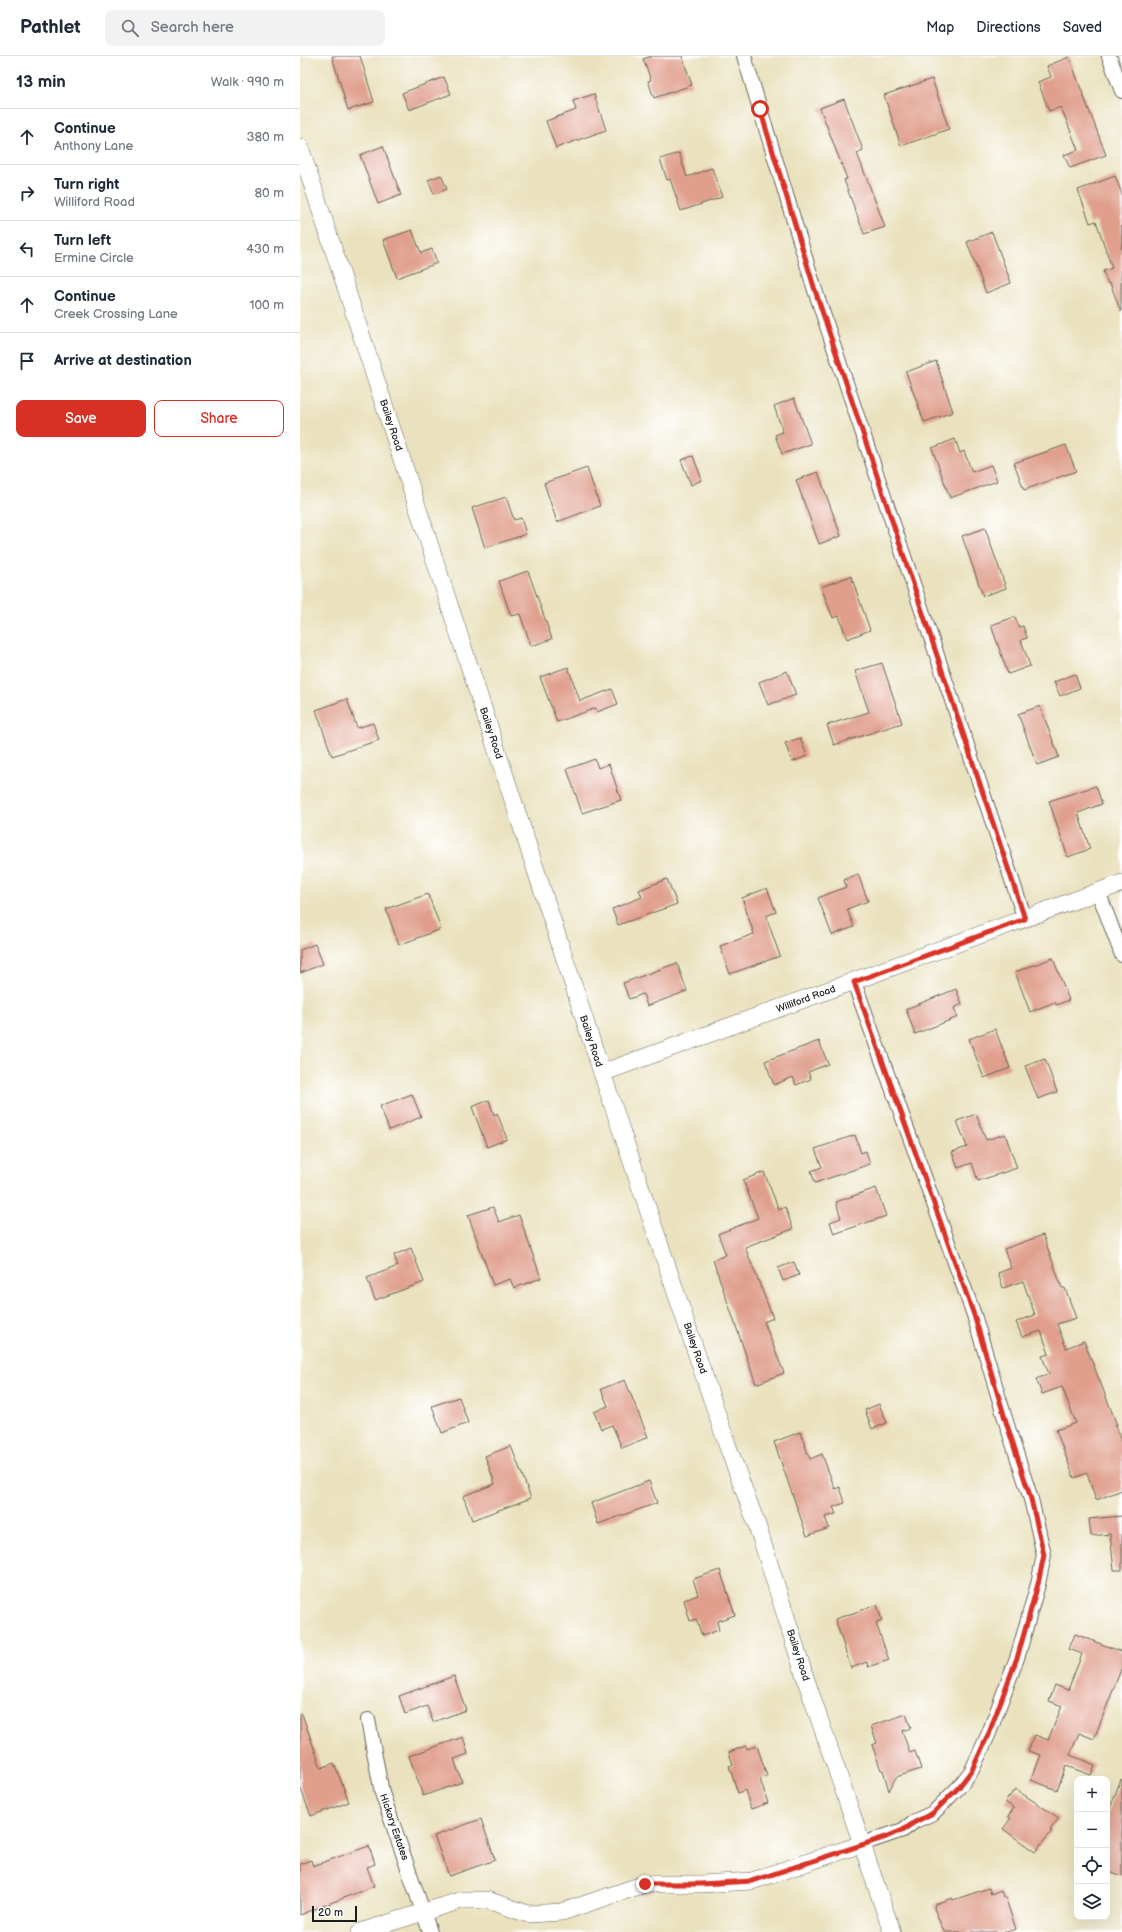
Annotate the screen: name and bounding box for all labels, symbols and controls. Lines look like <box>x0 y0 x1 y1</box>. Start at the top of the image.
search box <box>105 10 385 46</box>
text: Pathlet <box>20 16 81 39</box>
icon: search <box>119 17 141 39</box>
text: Search here <box>151 18 234 37</box>
text: Map <box>926 19 954 36</box>
text: Directions <box>976 19 1041 36</box>
text: Saved <box>1063 19 1102 36</box>
text: 13 min <box>16 72 66 92</box>
text: Walk · 990 m <box>211 74 284 90</box>
route start <box>751 100 769 118</box>
text: Continue <box>54 119 116 138</box>
icon: ahead <box>16 126 38 148</box>
text: 380 m <box>247 129 284 145</box>
text: Anthony Lane <box>54 138 133 154</box>
text: Turn right <box>54 175 119 194</box>
icon: right <box>16 182 38 204</box>
text: 80 m <box>255 185 284 201</box>
text: Williford Road <box>54 194 135 210</box>
text: Turn left <box>54 231 111 250</box>
icon: left <box>16 238 38 260</box>
text: 430 m <box>246 241 284 257</box>
text: Ermine Circle <box>54 250 134 266</box>
text: Continue <box>54 287 116 306</box>
icon: ahead <box>16 294 38 316</box>
text: 100 m <box>249 297 284 313</box>
text: Creek Crossing Lane <box>54 306 178 322</box>
icon: arrive <box>16 350 38 372</box>
text: Arrive at destination <box>54 351 192 370</box>
street label: Bailey Road <box>377 398 405 453</box>
button: Save <box>16 400 146 437</box>
button: Share <box>154 400 284 437</box>
street label: Bailey Road <box>477 706 505 761</box>
street label: Williford Road <box>775 983 838 1015</box>
street label: Bailey Road <box>577 1014 605 1069</box>
street label: Bailey Road <box>681 1321 709 1376</box>
street label: Bailey Road <box>784 1628 812 1683</box>
map controls <box>1074 1776 1110 1920</box>
button: + <box>1074 1776 1110 1812</box>
street label: Hickory Estates <box>377 1792 411 1862</box>
button: − <box>1074 1812 1110 1848</box>
button: locate <box>1074 1848 1110 1884</box>
route end <box>636 1875 654 1893</box>
button: layers <box>1074 1884 1110 1920</box>
scale bar <box>312 1904 357 1923</box>
text: 20 m <box>318 1906 343 1919</box>

